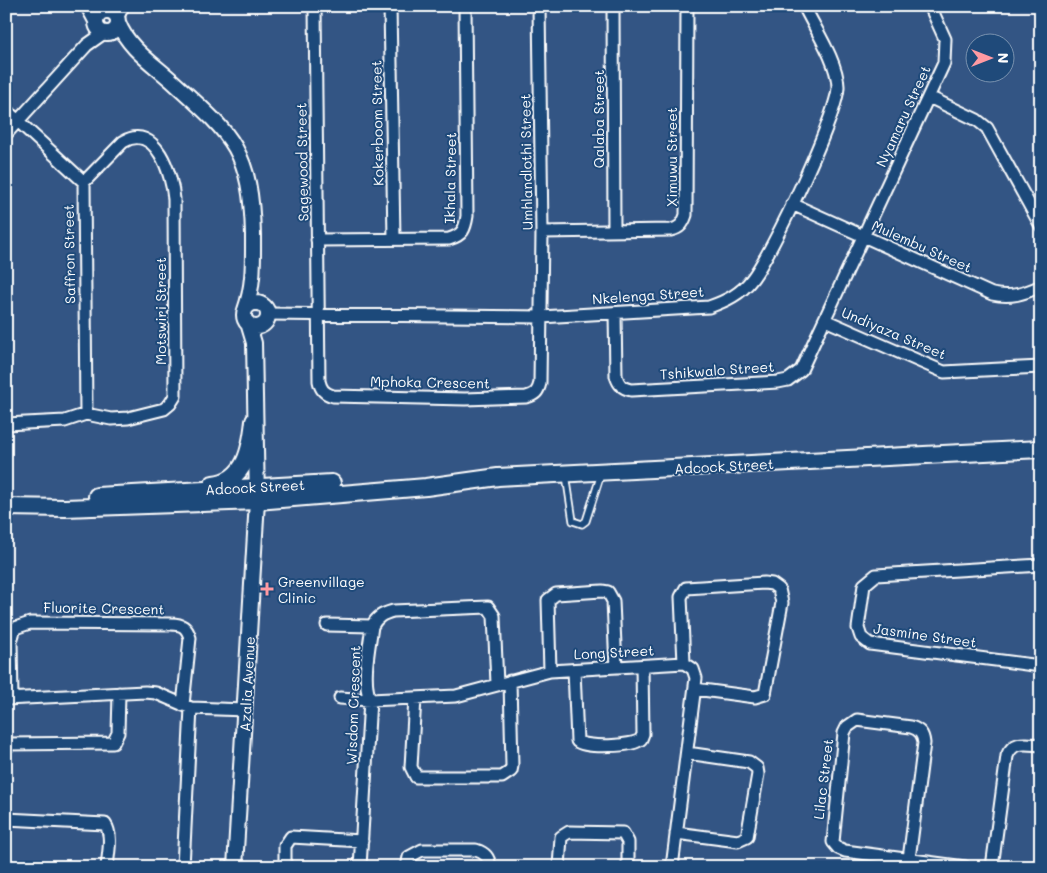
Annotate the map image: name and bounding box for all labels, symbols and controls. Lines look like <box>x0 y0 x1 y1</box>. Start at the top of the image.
north arrow <box>964 32 1014 82</box>
text: N <box>994 53 1013 63</box>
street label: Kokerboom Street <box>366 60 388 186</box>
street label: Nyamaru Street <box>871 62 935 170</box>
street label: Qalaba Street <box>589 70 608 168</box>
street label: Umhlandlothi Street <box>515 94 537 230</box>
street label: Sagewood Street <box>291 102 313 222</box>
street label: Ximuwu Street <box>662 107 681 207</box>
street label: Ikhala Street <box>440 132 460 224</box>
street label: Saffron Street <box>59 204 79 304</box>
street label: Mulembu Street <box>869 215 975 277</box>
street label: Motswiri Street <box>151 257 170 365</box>
street label: Nkelenga Street <box>591 282 705 308</box>
street label: Undiyaza Street <box>839 302 949 364</box>
street label: Tshikwalo Street <box>659 357 775 383</box>
street label: Mphoka Crescent <box>370 371 490 393</box>
street label: Adcock Street <box>674 454 774 478</box>
street label: Adcock Street <box>205 475 305 499</box>
place label: Greenvillage Clinic <box>278 572 365 607</box>
marker: Greenvillage Clinic <box>260 582 274 596</box>
street label: Fluorite Crescent <box>43 597 165 619</box>
street label: Jasmine Street <box>872 618 978 652</box>
street label: Azalia Avenue <box>235 636 259 732</box>
street label: Long Street <box>573 640 655 664</box>
street label: Wisdom Crescent <box>341 645 365 765</box>
street label: Lilac Street <box>809 738 837 820</box>

